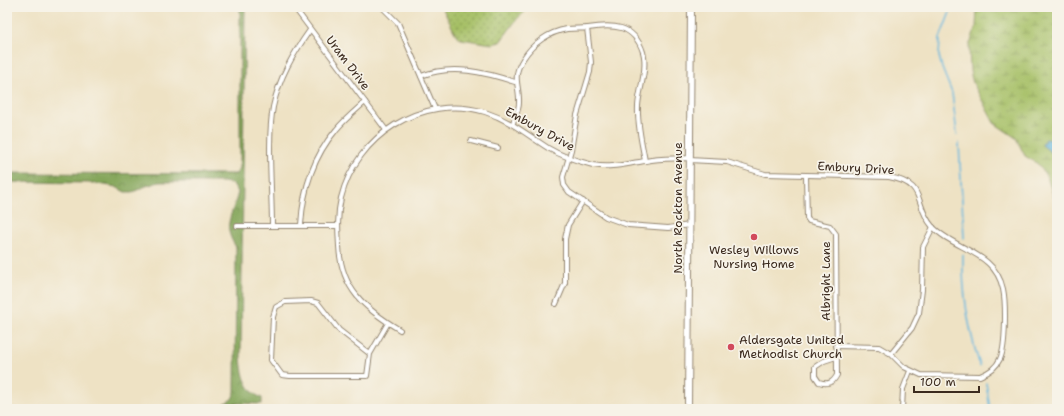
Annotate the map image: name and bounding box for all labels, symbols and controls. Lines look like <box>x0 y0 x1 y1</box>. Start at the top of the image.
street label: Uram Drive <box>322 33 374 94</box>
street label: Embury Drive <box>502 103 578 155</box>
street label: North Rockton Avenue <box>670 142 686 274</box>
street label: Embury Drive <box>817 158 895 178</box>
marker: Wesley Willows Nursing Home <box>749 232 759 242</box>
street label: Albright Lane <box>818 241 834 321</box>
place label: Wesley Willows Nursing Home <box>709 242 799 272</box>
place label: Aldersgate United Methodist Church <box>739 332 844 362</box>
marker: Aldersgate United Methodist Church <box>726 342 736 352</box>
scale bar <box>914 368 979 394</box>
text: 100 m <box>920 374 956 390</box>

